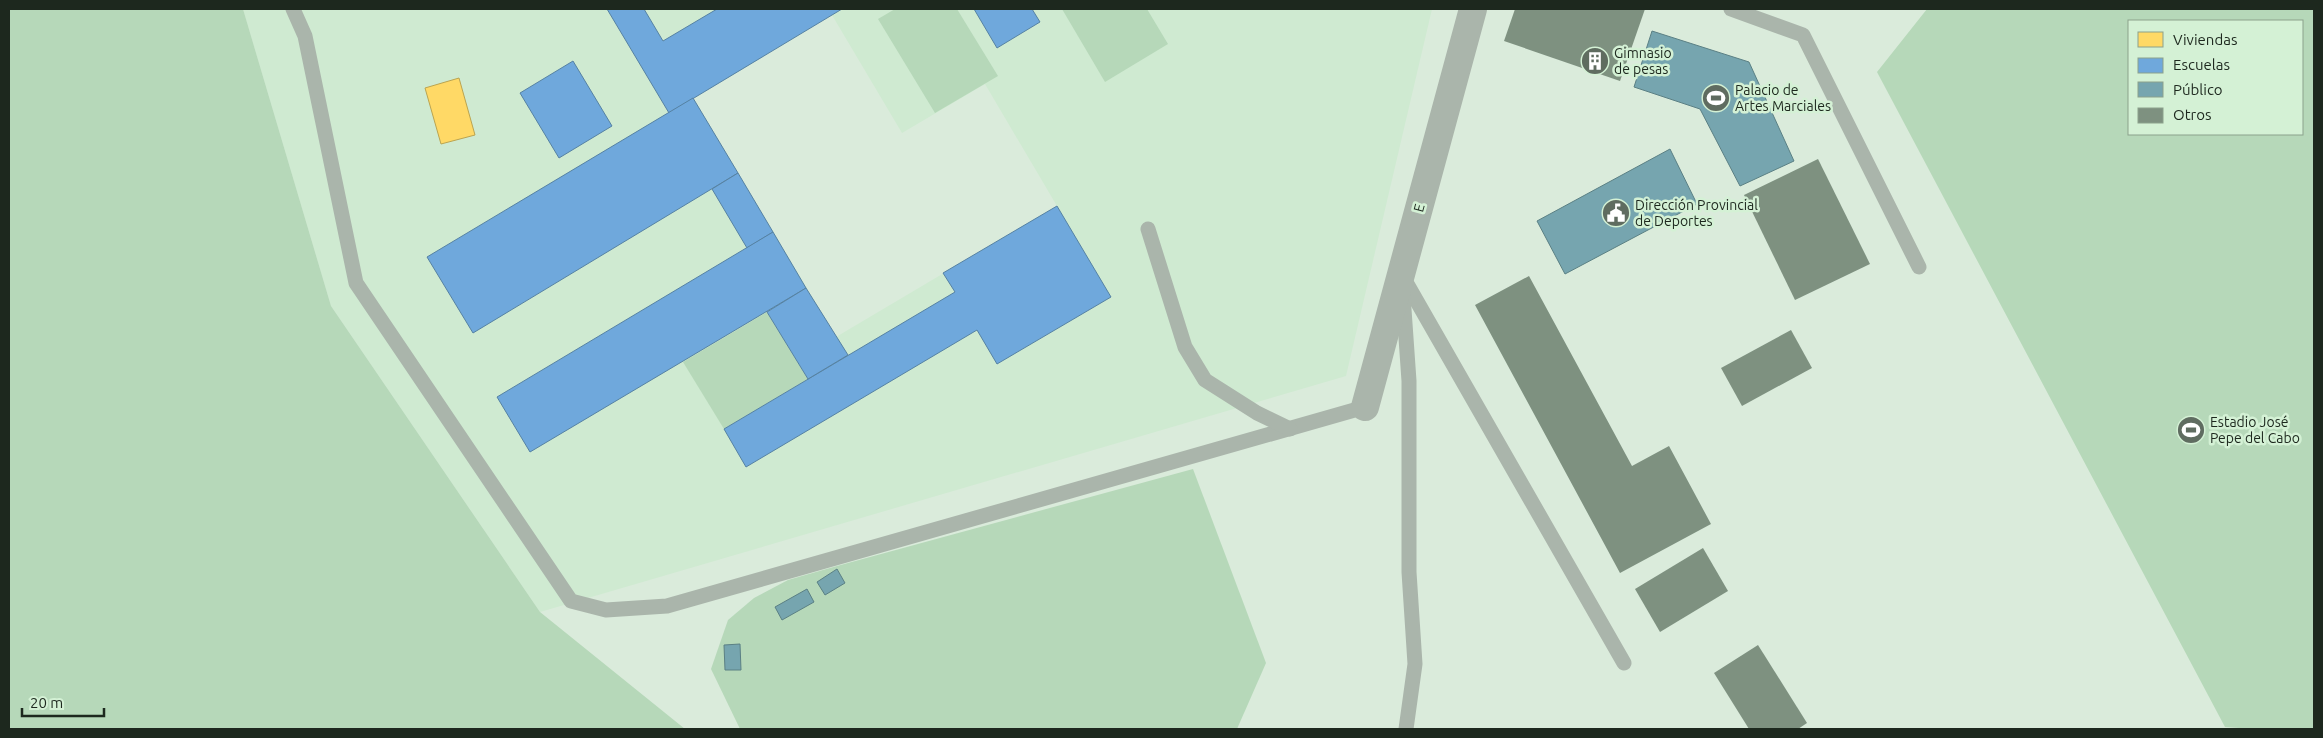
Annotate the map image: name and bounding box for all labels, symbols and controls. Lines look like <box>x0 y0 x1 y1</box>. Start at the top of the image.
legend <box>2128 20 2303 135</box>
text: Viviendas <box>2173 31 2237 48</box>
place label: Gimnasio de pesas <box>1614 45 1672 77</box>
building icon: Gimnasio de pesas <box>1580 46 1610 76</box>
text: Escuelas <box>2173 56 2230 73</box>
text: Público <box>2173 81 2223 98</box>
place label: Palacio de Artes Marciales <box>1735 82 1831 114</box>
sports icon: Palacio de Artes Marciales <box>1701 83 1731 113</box>
text: Otros <box>2173 106 2212 123</box>
place label: Dirección Provincial de Deportes <box>1635 197 1758 229</box>
public building icon: Dirección Provincial de Deportes <box>1601 198 1631 228</box>
street label: E <box>1410 202 1428 214</box>
place label: Estadio José Pepe del Cabo <box>2210 414 2300 446</box>
sports icon: Estadio José Pepe del Cabo <box>2176 415 2206 445</box>
scale bar <box>22 686 105 718</box>
text: 20 m <box>30 694 63 711</box>

